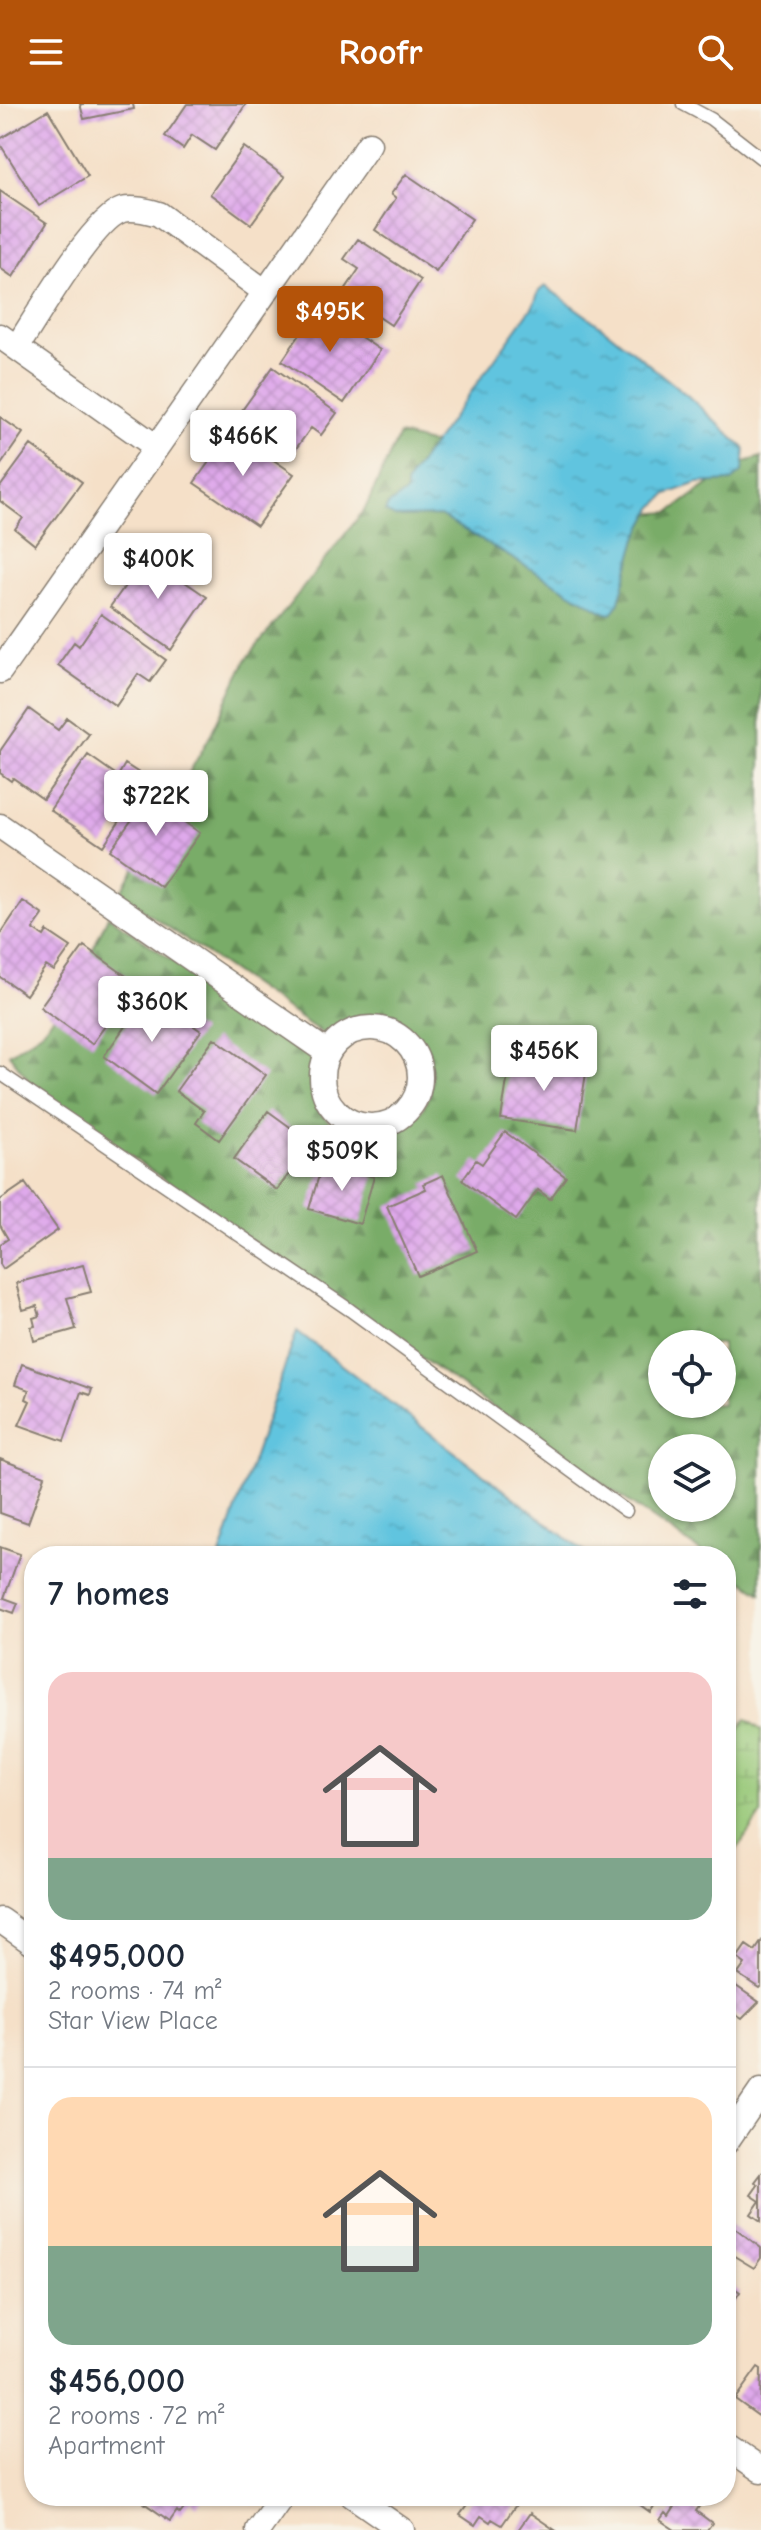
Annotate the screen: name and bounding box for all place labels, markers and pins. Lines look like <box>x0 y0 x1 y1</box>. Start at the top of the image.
pin: $495K <box>274 286 386 354</box>
pin: $466K <box>187 410 299 478</box>
pin: $400K <box>102 533 214 601</box>
pin: $722K <box>100 770 212 838</box>
pin: $360K <box>96 976 208 1044</box>
pin: $456K <box>488 1025 600 1093</box>
pin: $509K <box>286 1125 398 1193</box>

